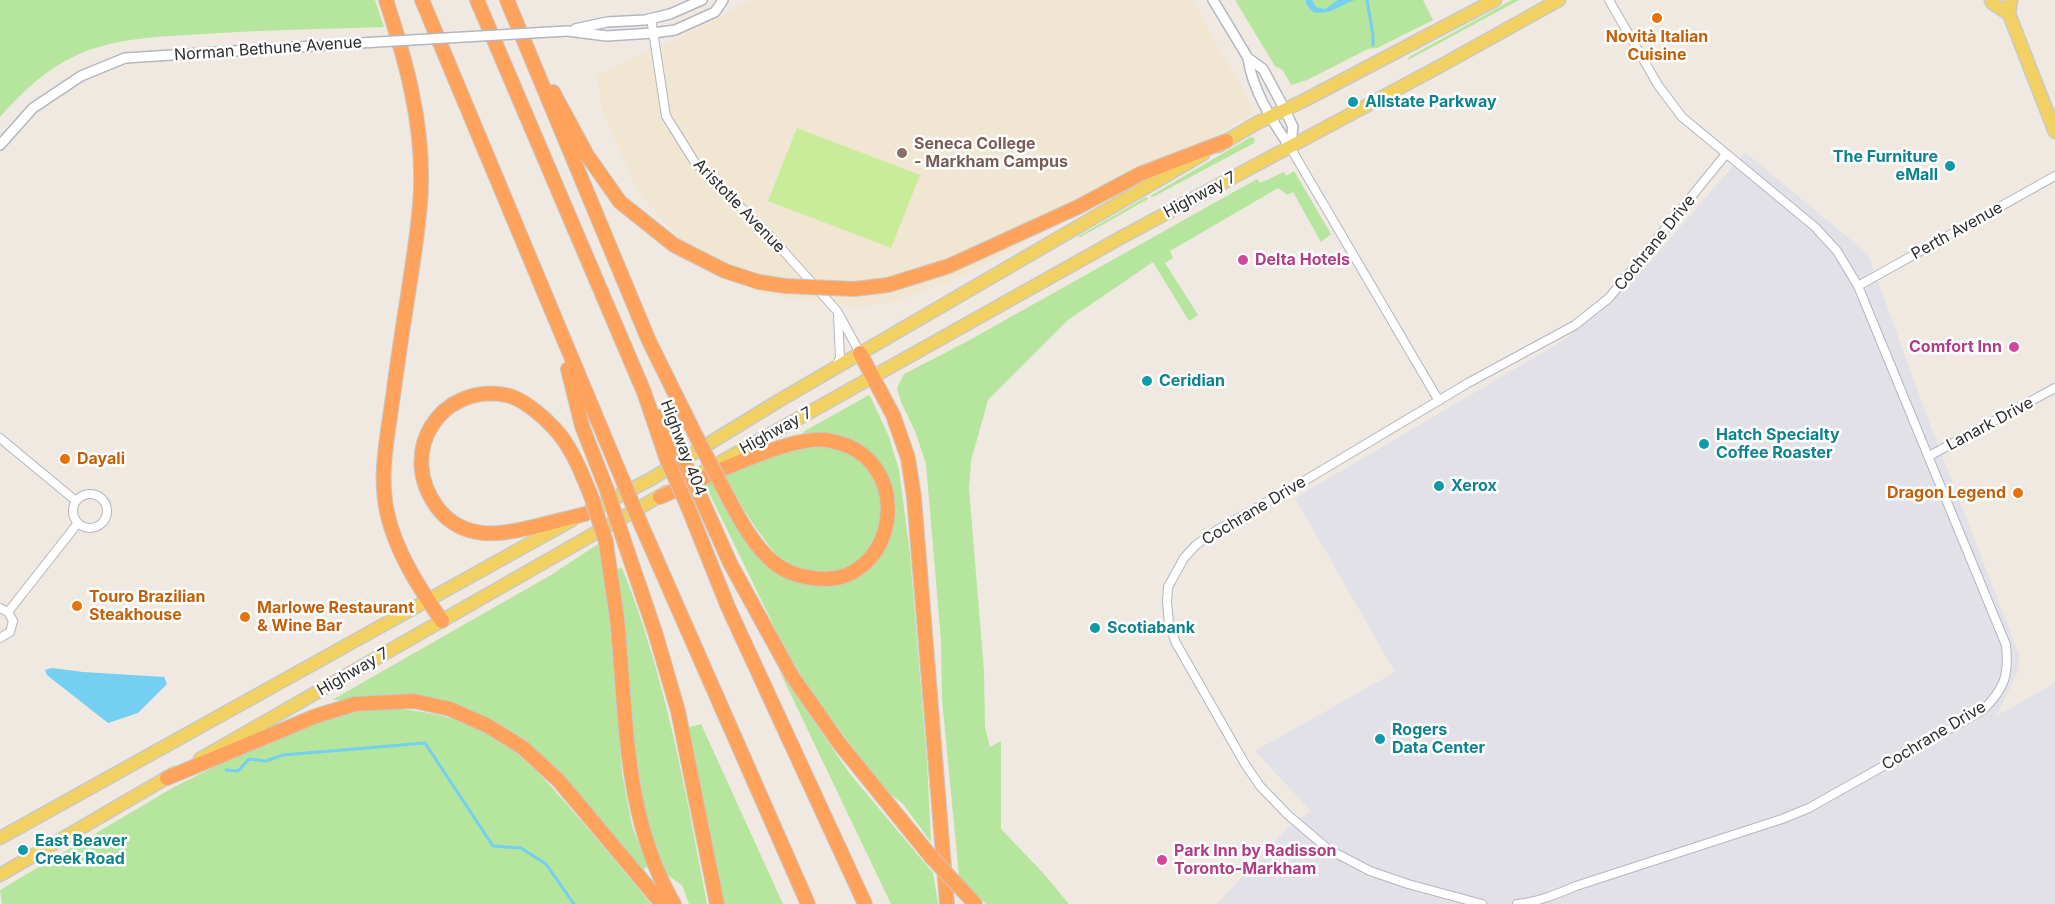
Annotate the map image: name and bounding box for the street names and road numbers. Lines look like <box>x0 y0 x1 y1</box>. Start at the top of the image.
street label: Norman Bethune Avenue <box>173 33 363 65</box>
street label: Aristotle Avenue <box>689 155 789 257</box>
street label: Highway 7 <box>1160 168 1240 222</box>
street label: Cochrane Drive <box>1610 191 1700 295</box>
street label: Perth Avenue <box>1908 198 2006 264</box>
street label: Lanark Drive <box>1943 393 2037 455</box>
street label: Highway 404 <box>656 397 710 499</box>
street label: Highway 7 <box>737 403 815 459</box>
street label: Cochrane Drive <box>1199 472 1309 550</box>
street label: Highway 7 <box>314 644 392 700</box>
street label: Cochrane Drive <box>1879 697 1989 775</box>

